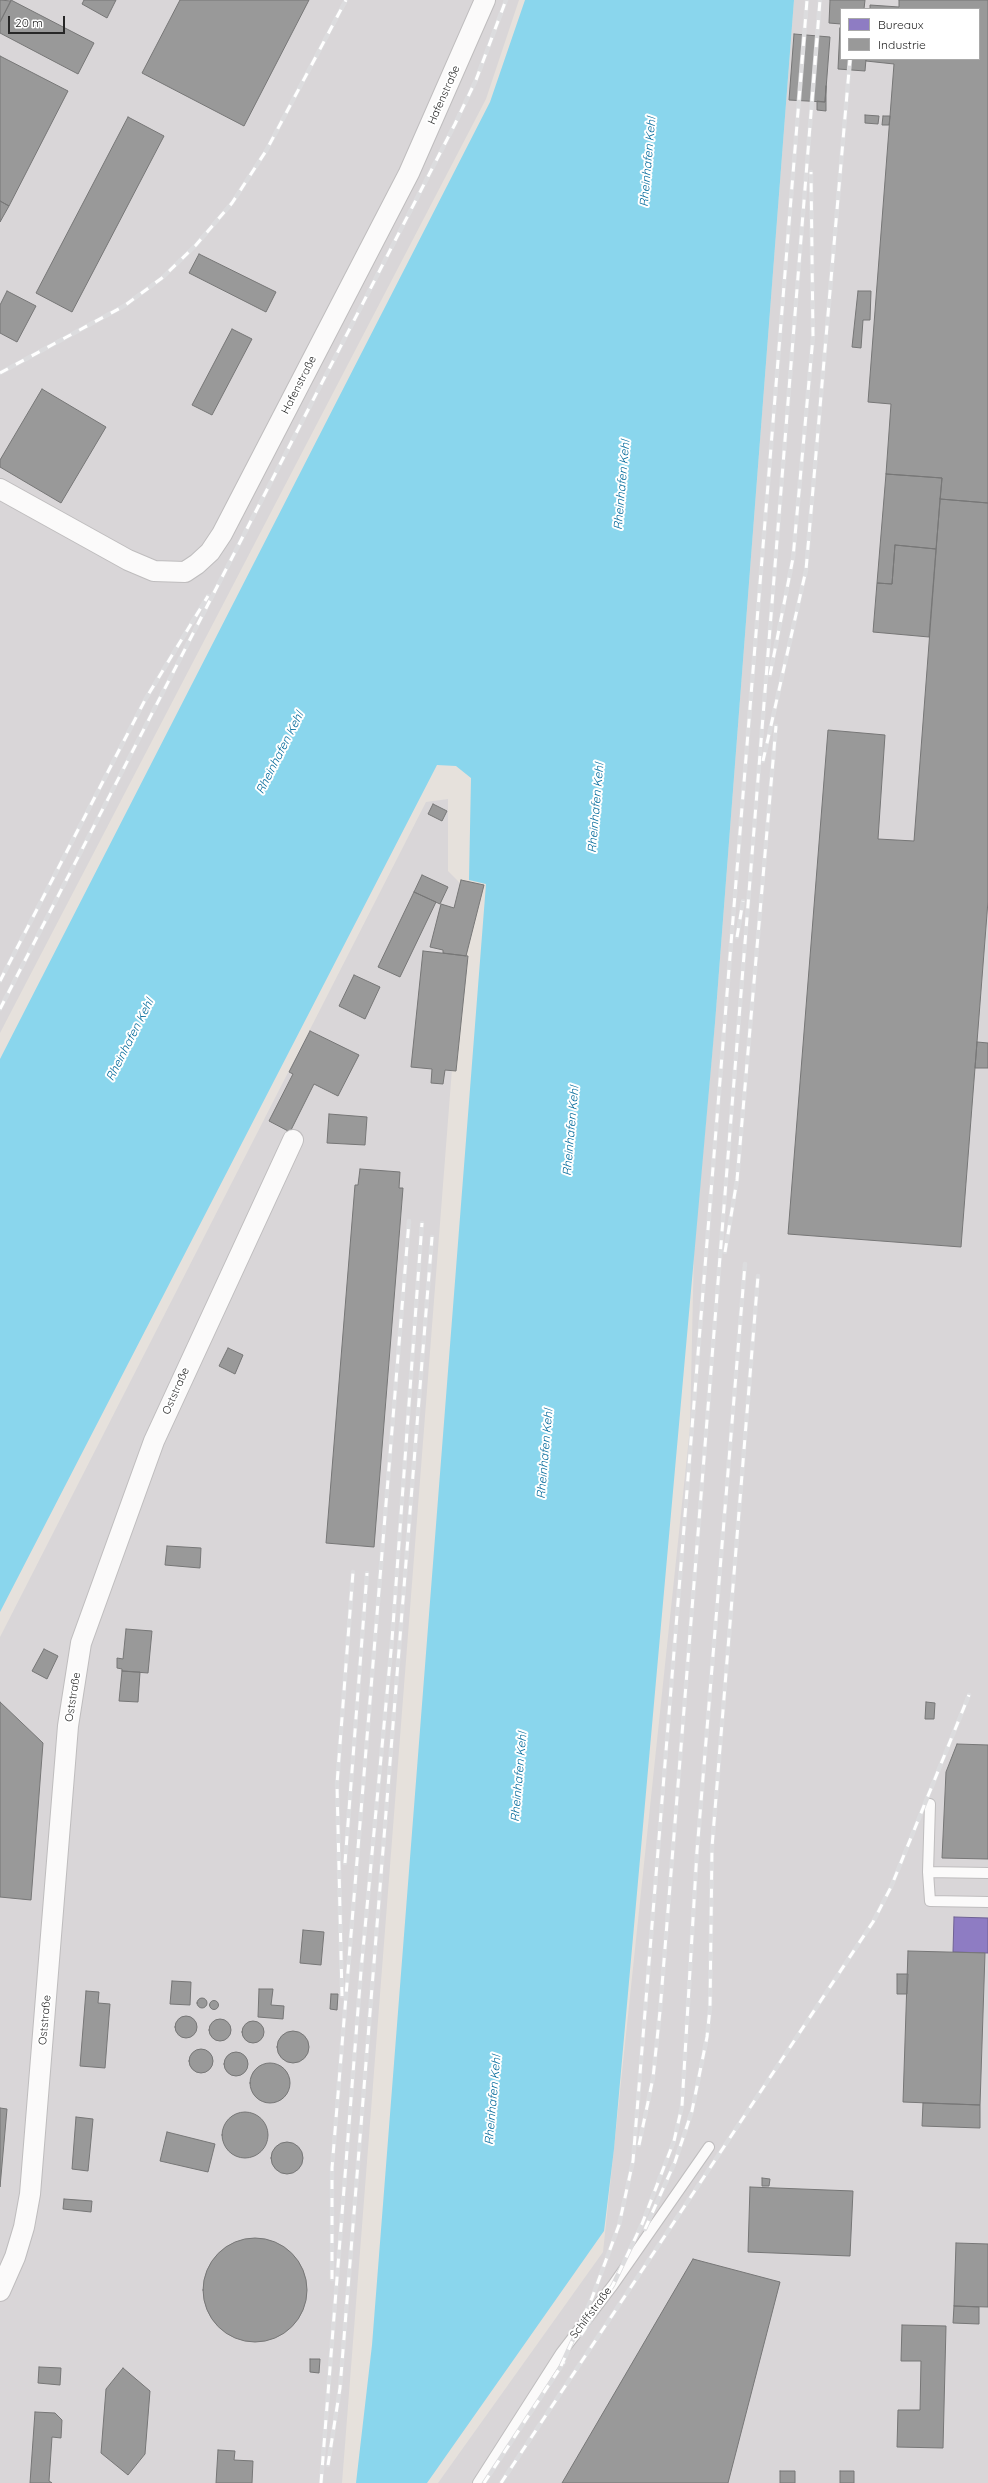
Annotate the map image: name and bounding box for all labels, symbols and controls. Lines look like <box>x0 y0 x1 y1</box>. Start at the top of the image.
scale bar <box>10 8 67 34</box>
legend <box>840 8 980 60</box>
text: 20 m <box>15 15 43 30</box>
text: Bureaux <box>878 17 924 32</box>
text: Industrie <box>878 37 926 52</box>
street label: Hafenstraße <box>425 63 463 127</box>
water label: Rheinhafen Kehl <box>637 116 659 208</box>
street label: Hafenstraße <box>279 354 319 416</box>
water label: Rheinhafen Kehl <box>611 439 633 531</box>
water label: Rheinhafen Kehl <box>253 710 307 796</box>
water label: Rheinhafen Kehl <box>585 762 607 854</box>
water label: Rheinhafen Kehl <box>103 997 157 1083</box>
water label: Rheinhafen Kehl <box>560 1085 582 1177</box>
street label: Oststraße <box>160 1365 192 1417</box>
water label: Rheinhafen Kehl <box>534 1408 556 1500</box>
street label: Oststraße <box>63 1671 83 1723</box>
water label: Rheinhafen Kehl <box>508 1731 530 1823</box>
street label: Oststraße <box>36 1994 54 2046</box>
water label: Rheinhafen Kehl <box>482 2054 504 2146</box>
street label: Schiffstraße <box>567 2285 615 2341</box>

